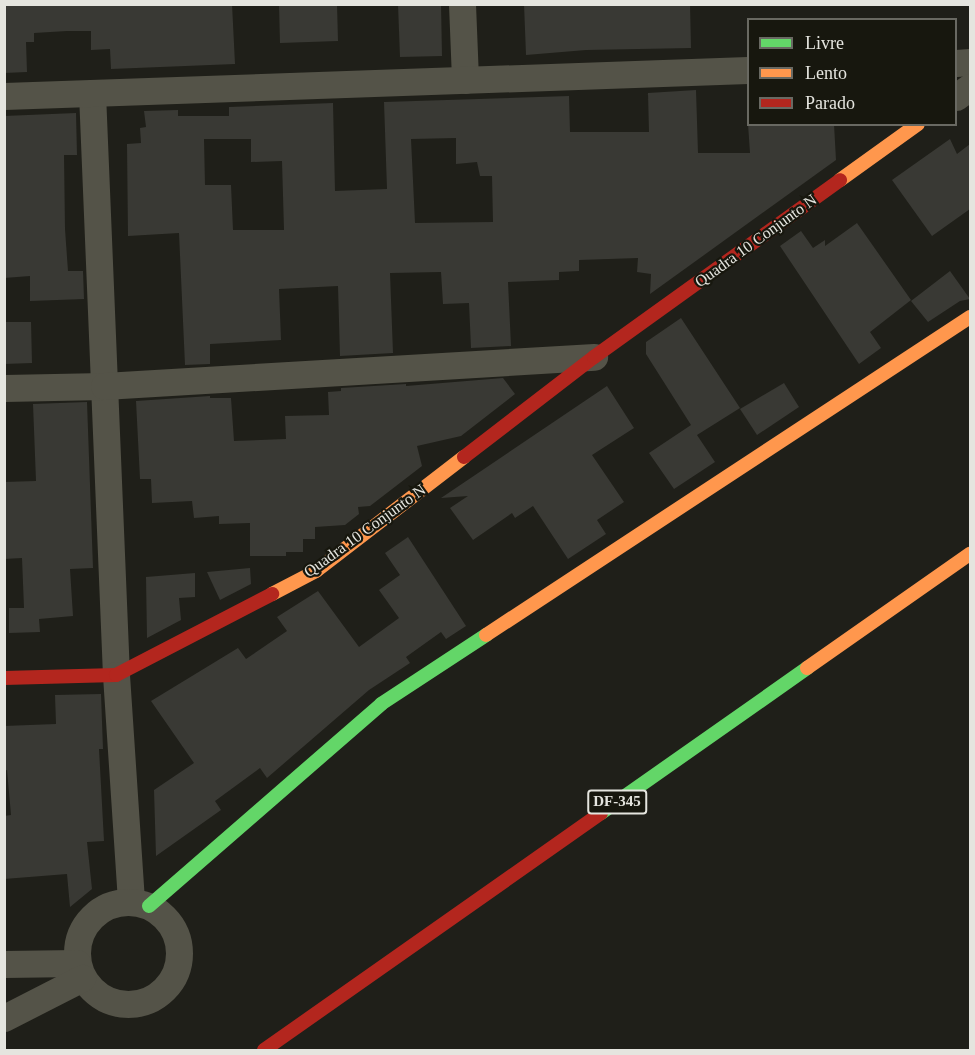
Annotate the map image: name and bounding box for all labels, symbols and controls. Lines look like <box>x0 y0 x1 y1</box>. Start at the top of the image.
legend <box>747 18 957 126</box>
text: Livre <box>805 33 844 53</box>
text: Lento <box>805 63 847 83</box>
text: Parado <box>805 93 855 113</box>
street label: Quadra 10 Conjunto N <box>691 190 821 292</box>
street label: Quadra 10 Conjunto N <box>300 480 430 582</box>
road number: DF-345 <box>587 790 647 814</box>

